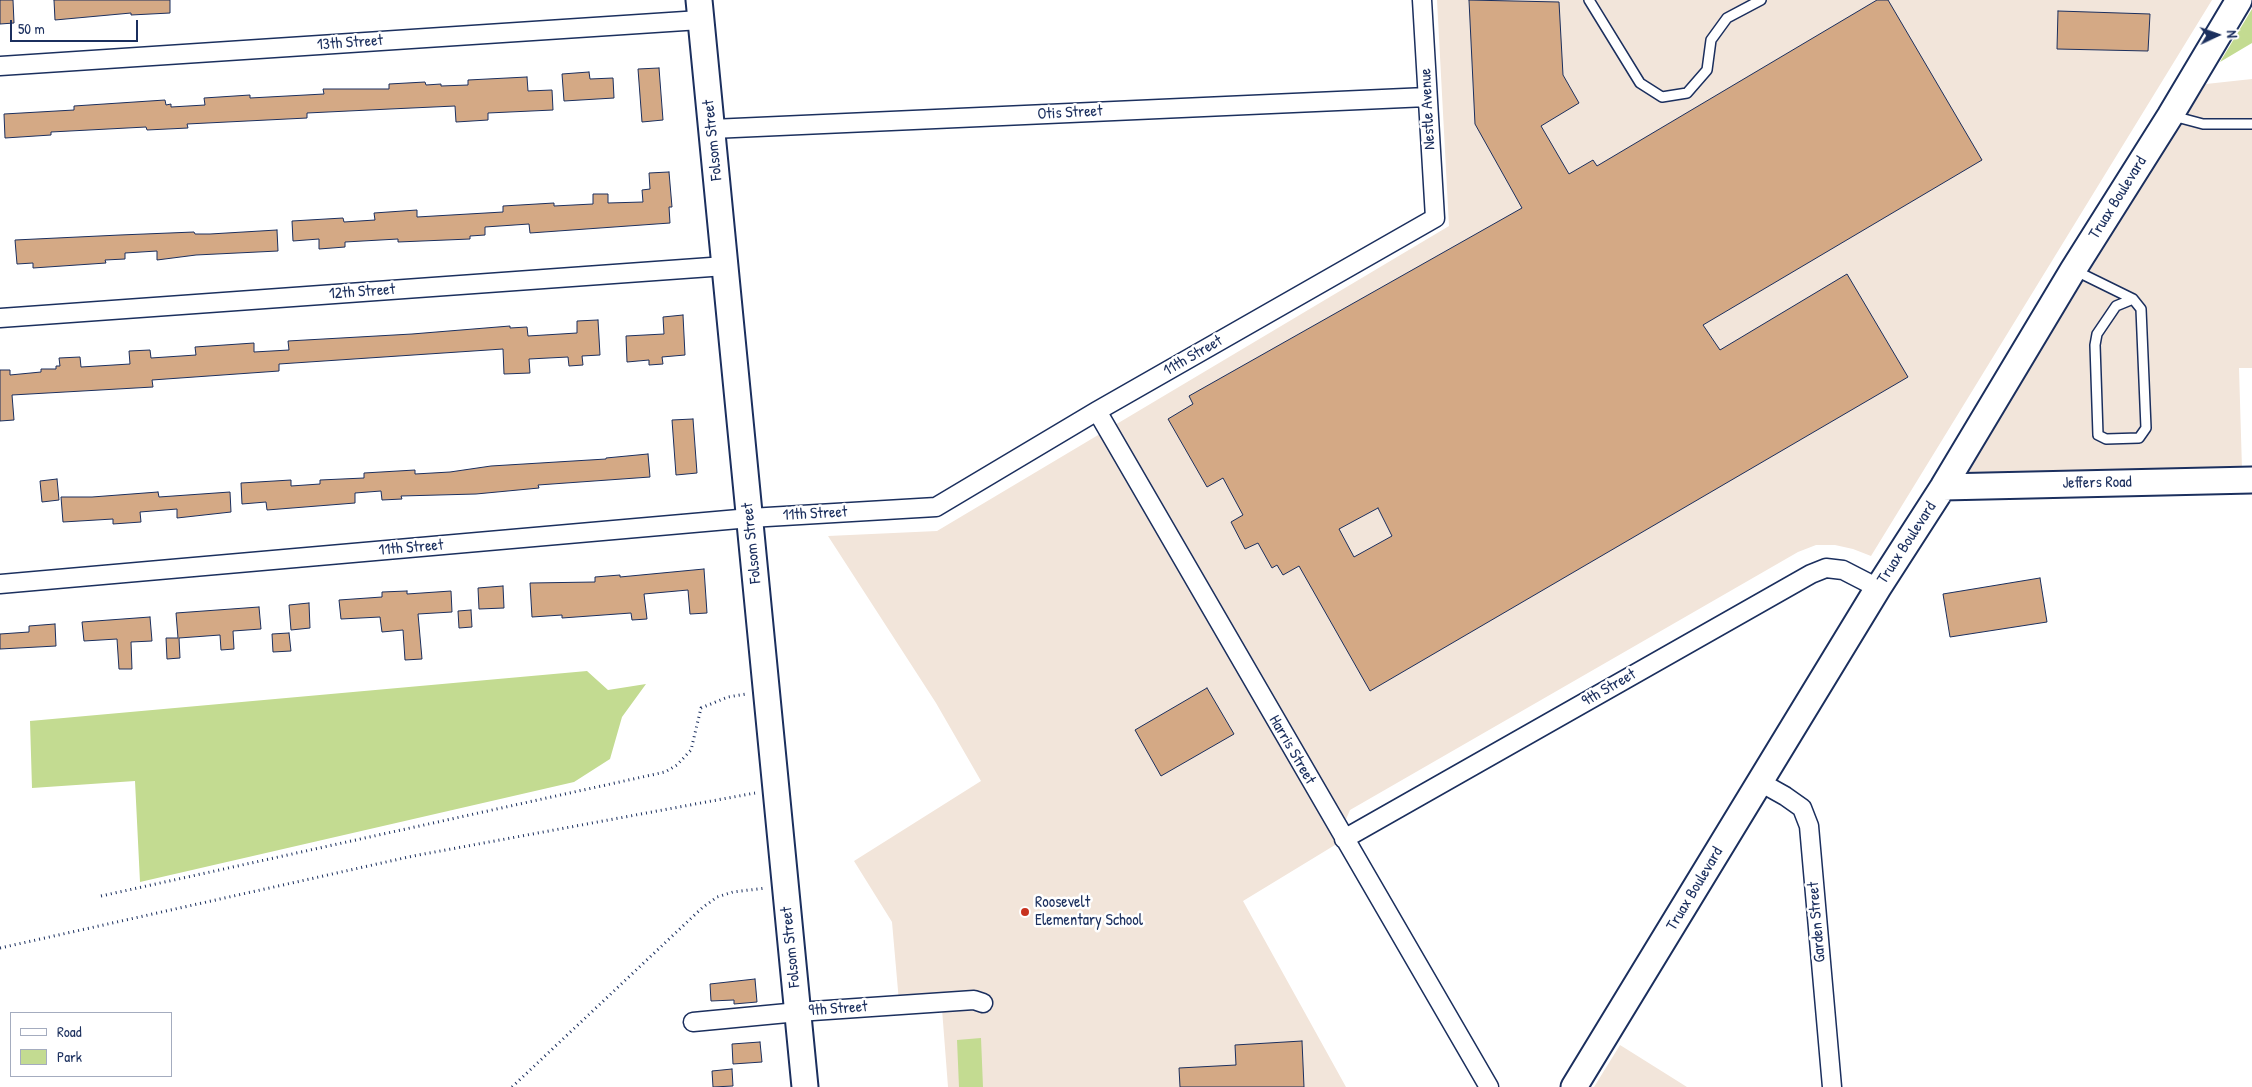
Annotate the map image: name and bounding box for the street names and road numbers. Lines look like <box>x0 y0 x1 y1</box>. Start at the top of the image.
street label: 13th Street <box>316 31 384 55</box>
street label: Nestle Avenue <box>1416 68 1440 150</box>
street label: Folsom Street <box>699 99 727 181</box>
street label: Otis Street <box>1037 102 1103 124</box>
street label: Truax Boulevard <box>2085 153 2151 243</box>
street label: 12th Street <box>328 280 396 304</box>
street label: 11th Street <box>1160 331 1226 381</box>
street label: Jeffers Road <box>2062 473 2132 493</box>
street label: Truax Boulevard <box>1873 498 1941 588</box>
street label: Folsom Street <box>738 502 766 584</box>
street label: 11th Street <box>782 503 848 525</box>
street label: 11th Street <box>378 536 444 560</box>
street label: 9th Street <box>1579 665 1639 711</box>
street label: Harris Street <box>1264 712 1320 788</box>
street label: Truax Boulevard <box>1663 844 1727 934</box>
street label: Garden Street <box>1804 881 1830 963</box>
street label: Folsom Street <box>777 906 805 988</box>
street label: 9th Street <box>808 997 868 1021</box>

